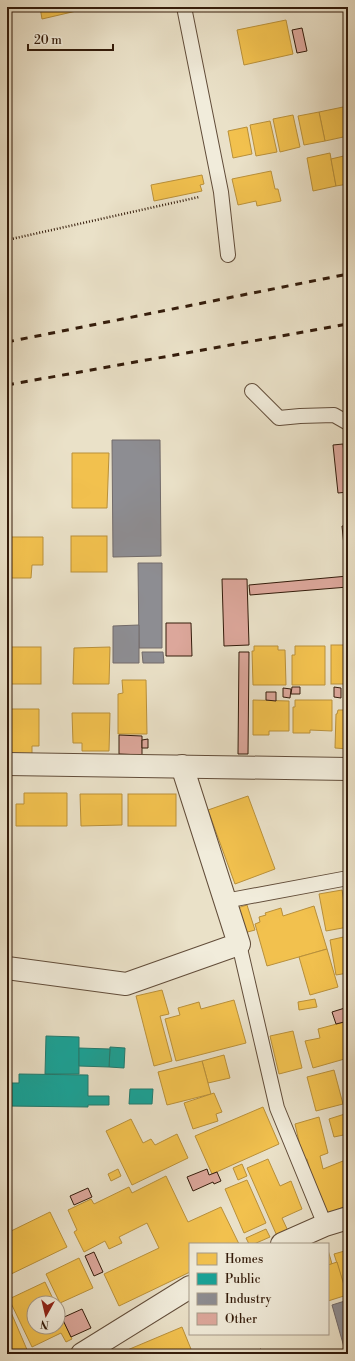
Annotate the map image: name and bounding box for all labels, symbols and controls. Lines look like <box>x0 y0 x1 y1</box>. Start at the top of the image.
scale bar <box>28 26 113 52</box>
text: 20 m <box>34 33 62 48</box>
legend <box>189 1243 329 1335</box>
text: Homes <box>225 1252 263 1267</box>
text: Public <box>225 1272 261 1287</box>
text: Industry <box>225 1292 272 1307</box>
north arrow <box>26 1295 66 1335</box>
text: Other <box>225 1312 257 1327</box>
text: N <box>39 1316 50 1331</box>

